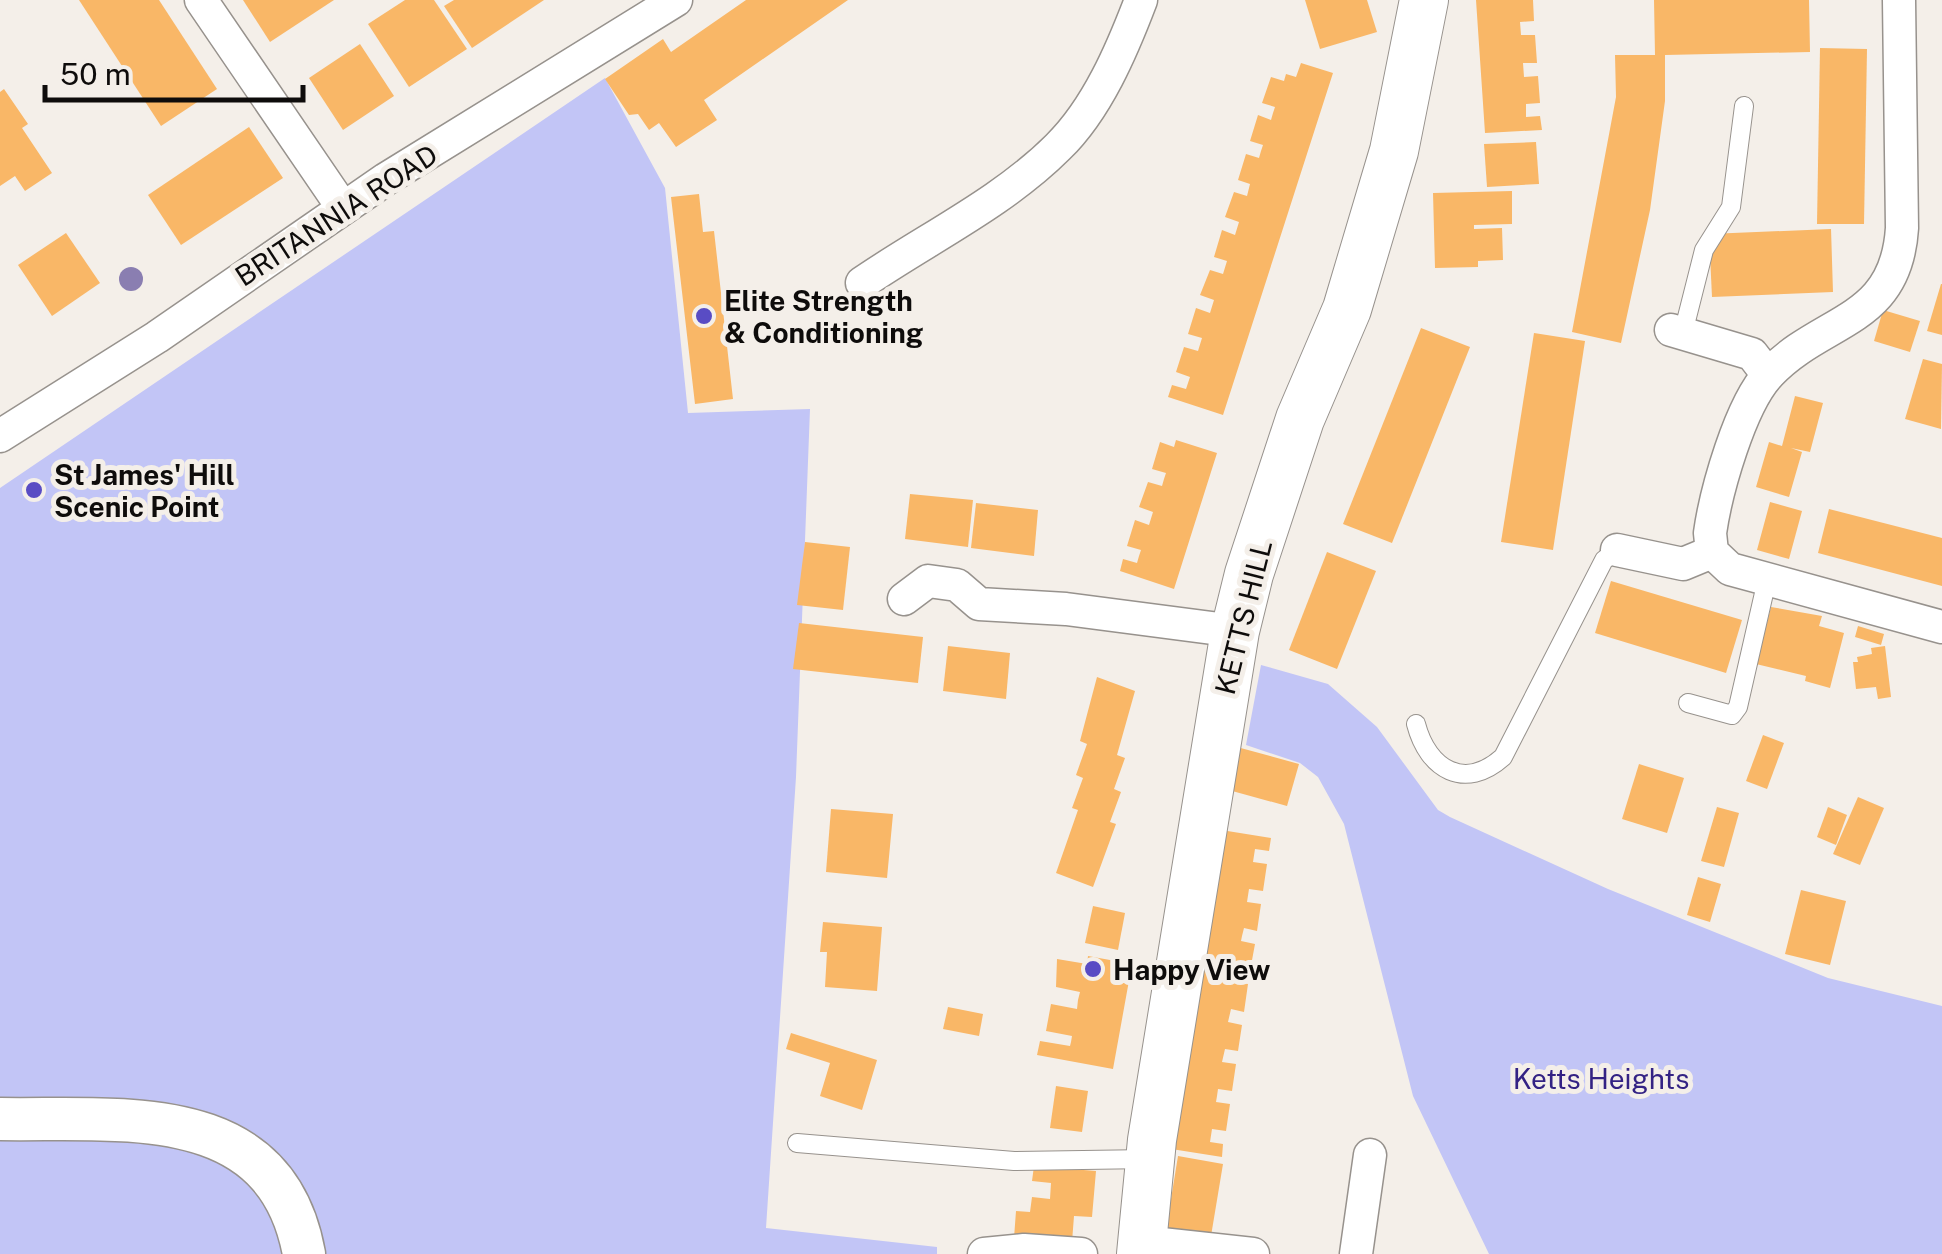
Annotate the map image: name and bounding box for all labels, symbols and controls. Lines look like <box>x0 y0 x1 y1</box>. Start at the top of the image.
scale bar <box>45 40 302 102</box>
text: 50 m <box>60 56 131 92</box>
street label: BRITANNIA ROAD <box>229 137 443 293</box>
place label: Elite Strength & Conditioning <box>724 284 923 349</box>
marker: Elite Strength & Conditioning <box>693 305 715 327</box>
place label: St James' Hill Scenic Point <box>54 458 235 523</box>
marker: St James' Hill Scenic Point <box>23 479 45 501</box>
street label: KETTS HILL <box>1208 536 1278 698</box>
place label: Happy View <box>1113 953 1270 986</box>
marker: Happy View <box>1082 958 1104 980</box>
park label: Ketts Heights <box>1513 1062 1689 1095</box>

